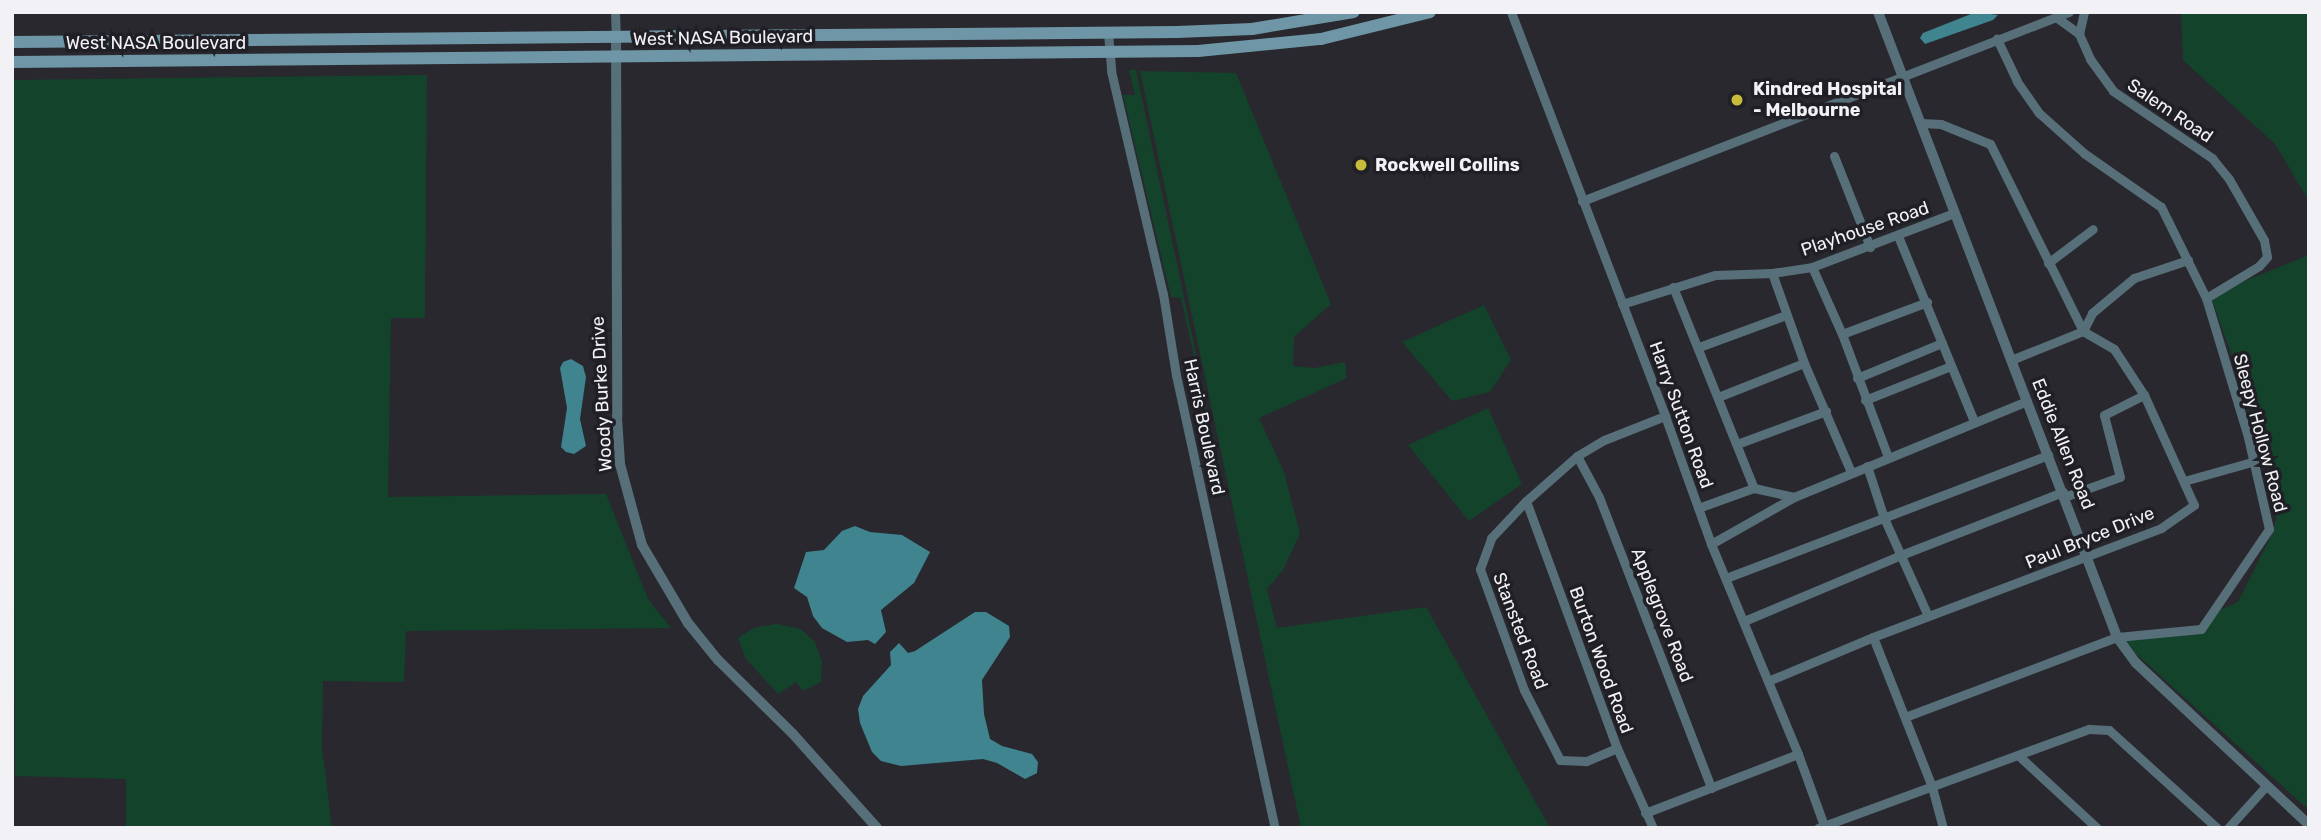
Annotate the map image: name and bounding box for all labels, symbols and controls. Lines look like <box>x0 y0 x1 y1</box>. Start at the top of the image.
street label: West NASA Boulevard <box>632 26 814 50</box>
street label: West NASA Boulevard <box>66 32 246 54</box>
street label: Salem Road <box>2123 74 2217 148</box>
place label: Kindred Hospital - Melbourne <box>1753 79 1902 122</box>
marker: Kindred Hospital - Melbourne <box>1727 90 1747 110</box>
place label: Rockwell Collins <box>1375 154 1520 176</box>
marker: Rockwell Collins <box>1353 157 1369 173</box>
street label: Playhouse Road <box>1798 197 1932 261</box>
street label: Woody Burke Drive <box>587 315 617 473</box>
street label: Harry Sutton Road <box>1644 338 1718 492</box>
street label: Sleepy Hollow Road <box>2228 351 2292 515</box>
street label: Harris Boulevard <box>1179 357 1229 497</box>
street label: Eddie Allen Road <box>2027 375 2099 513</box>
street label: Paul Bryce Drive <box>2022 502 2158 574</box>
street label: Applegrove Road <box>1626 545 1698 685</box>
street label: Stansted Road <box>1488 570 1552 692</box>
street label: Burton Wood Road <box>1564 584 1638 736</box>

